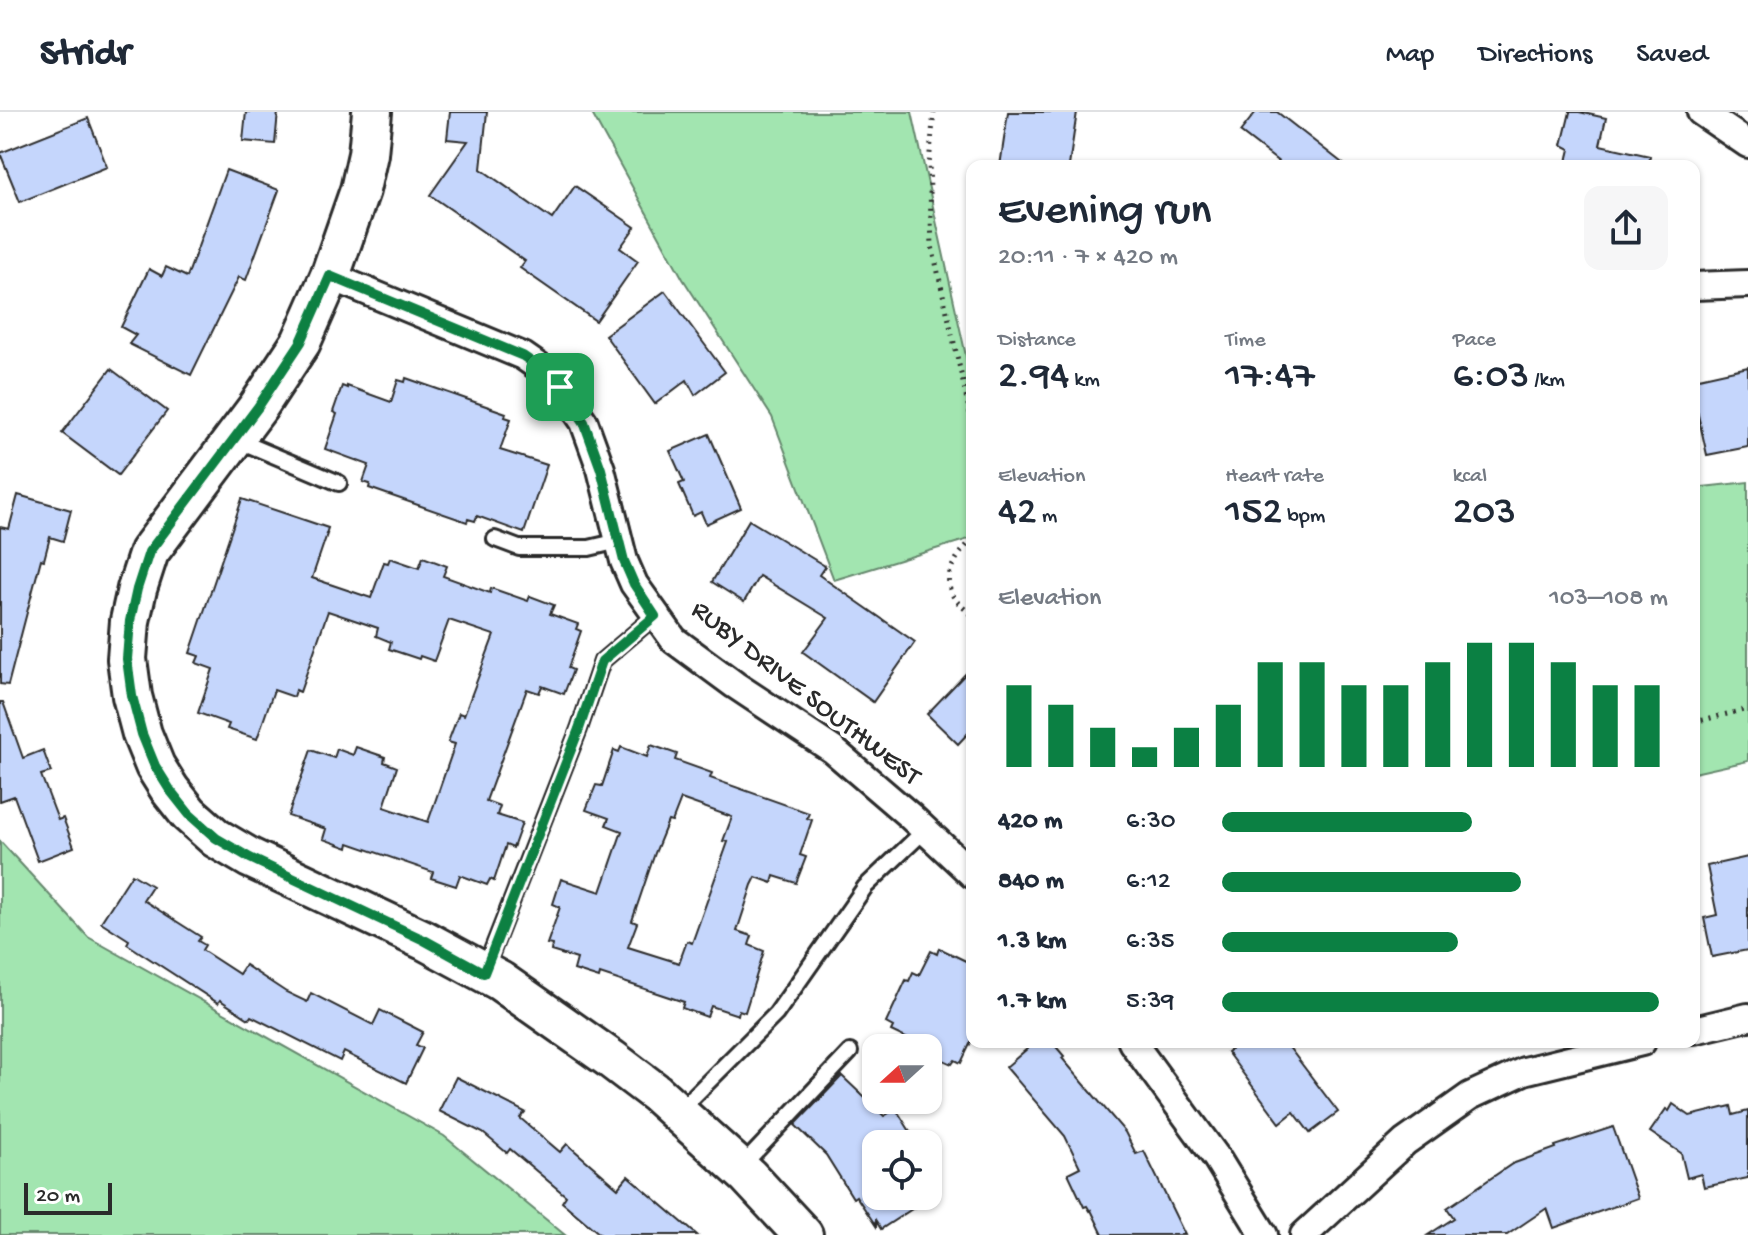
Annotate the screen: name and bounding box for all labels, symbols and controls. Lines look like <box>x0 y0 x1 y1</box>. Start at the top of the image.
text: Stridr <box>40 33 131 77</box>
text: Map <box>1386 39 1434 72</box>
text: Directions <box>1478 39 1592 72</box>
text: Saved <box>1636 39 1708 72</box>
button: share <box>1584 186 1668 270</box>
text: Evening run <box>998 187 1211 239</box>
text: 20:11 · 7 × 420 m <box>998 243 1178 274</box>
text: Distance <box>998 328 1076 354</box>
text: Time <box>1225 328 1266 354</box>
text: Pace <box>1453 328 1496 354</box>
pin <box>526 353 594 421</box>
text: 2.94 <box>998 354 1069 401</box>
text: 17:47 <box>1225 354 1315 401</box>
text: 6:03 <box>1453 354 1529 401</box>
icon: arrive <box>538 365 582 409</box>
text: km <box>1069 368 1100 394</box>
text: /km <box>1529 368 1565 394</box>
text: Elevation <box>998 464 1085 490</box>
text: Heart rate <box>1225 464 1324 490</box>
text: kcal <box>1453 464 1487 490</box>
text: 42 <box>998 490 1037 537</box>
text: 152 <box>1225 490 1282 537</box>
text: 203 <box>1453 490 1516 537</box>
text: m <box>1037 504 1057 530</box>
text: bpm <box>1282 504 1325 530</box>
text: Elevation <box>998 584 1101 615</box>
text: 103–108 m <box>1549 584 1668 615</box>
street label: RUBY DRIVE SOUTHWEST <box>684 594 927 795</box>
text: 420 m <box>998 807 1062 838</box>
text: 6:30 <box>1126 807 1176 838</box>
text: 840 m <box>998 867 1064 898</box>
text: 6:12 <box>1126 867 1171 898</box>
text: 1.3 km <box>998 927 1066 958</box>
text: 6:35 <box>1126 927 1175 958</box>
text: 1.7 km <box>998 987 1066 1018</box>
text: 5:39 <box>1126 987 1174 1018</box>
north arrow <box>862 1034 942 1114</box>
map controls <box>862 1034 942 1210</box>
button: locate <box>862 1130 942 1210</box>
scale bar <box>24 1179 112 1215</box>
text: 20 m <box>36 1184 80 1210</box>

